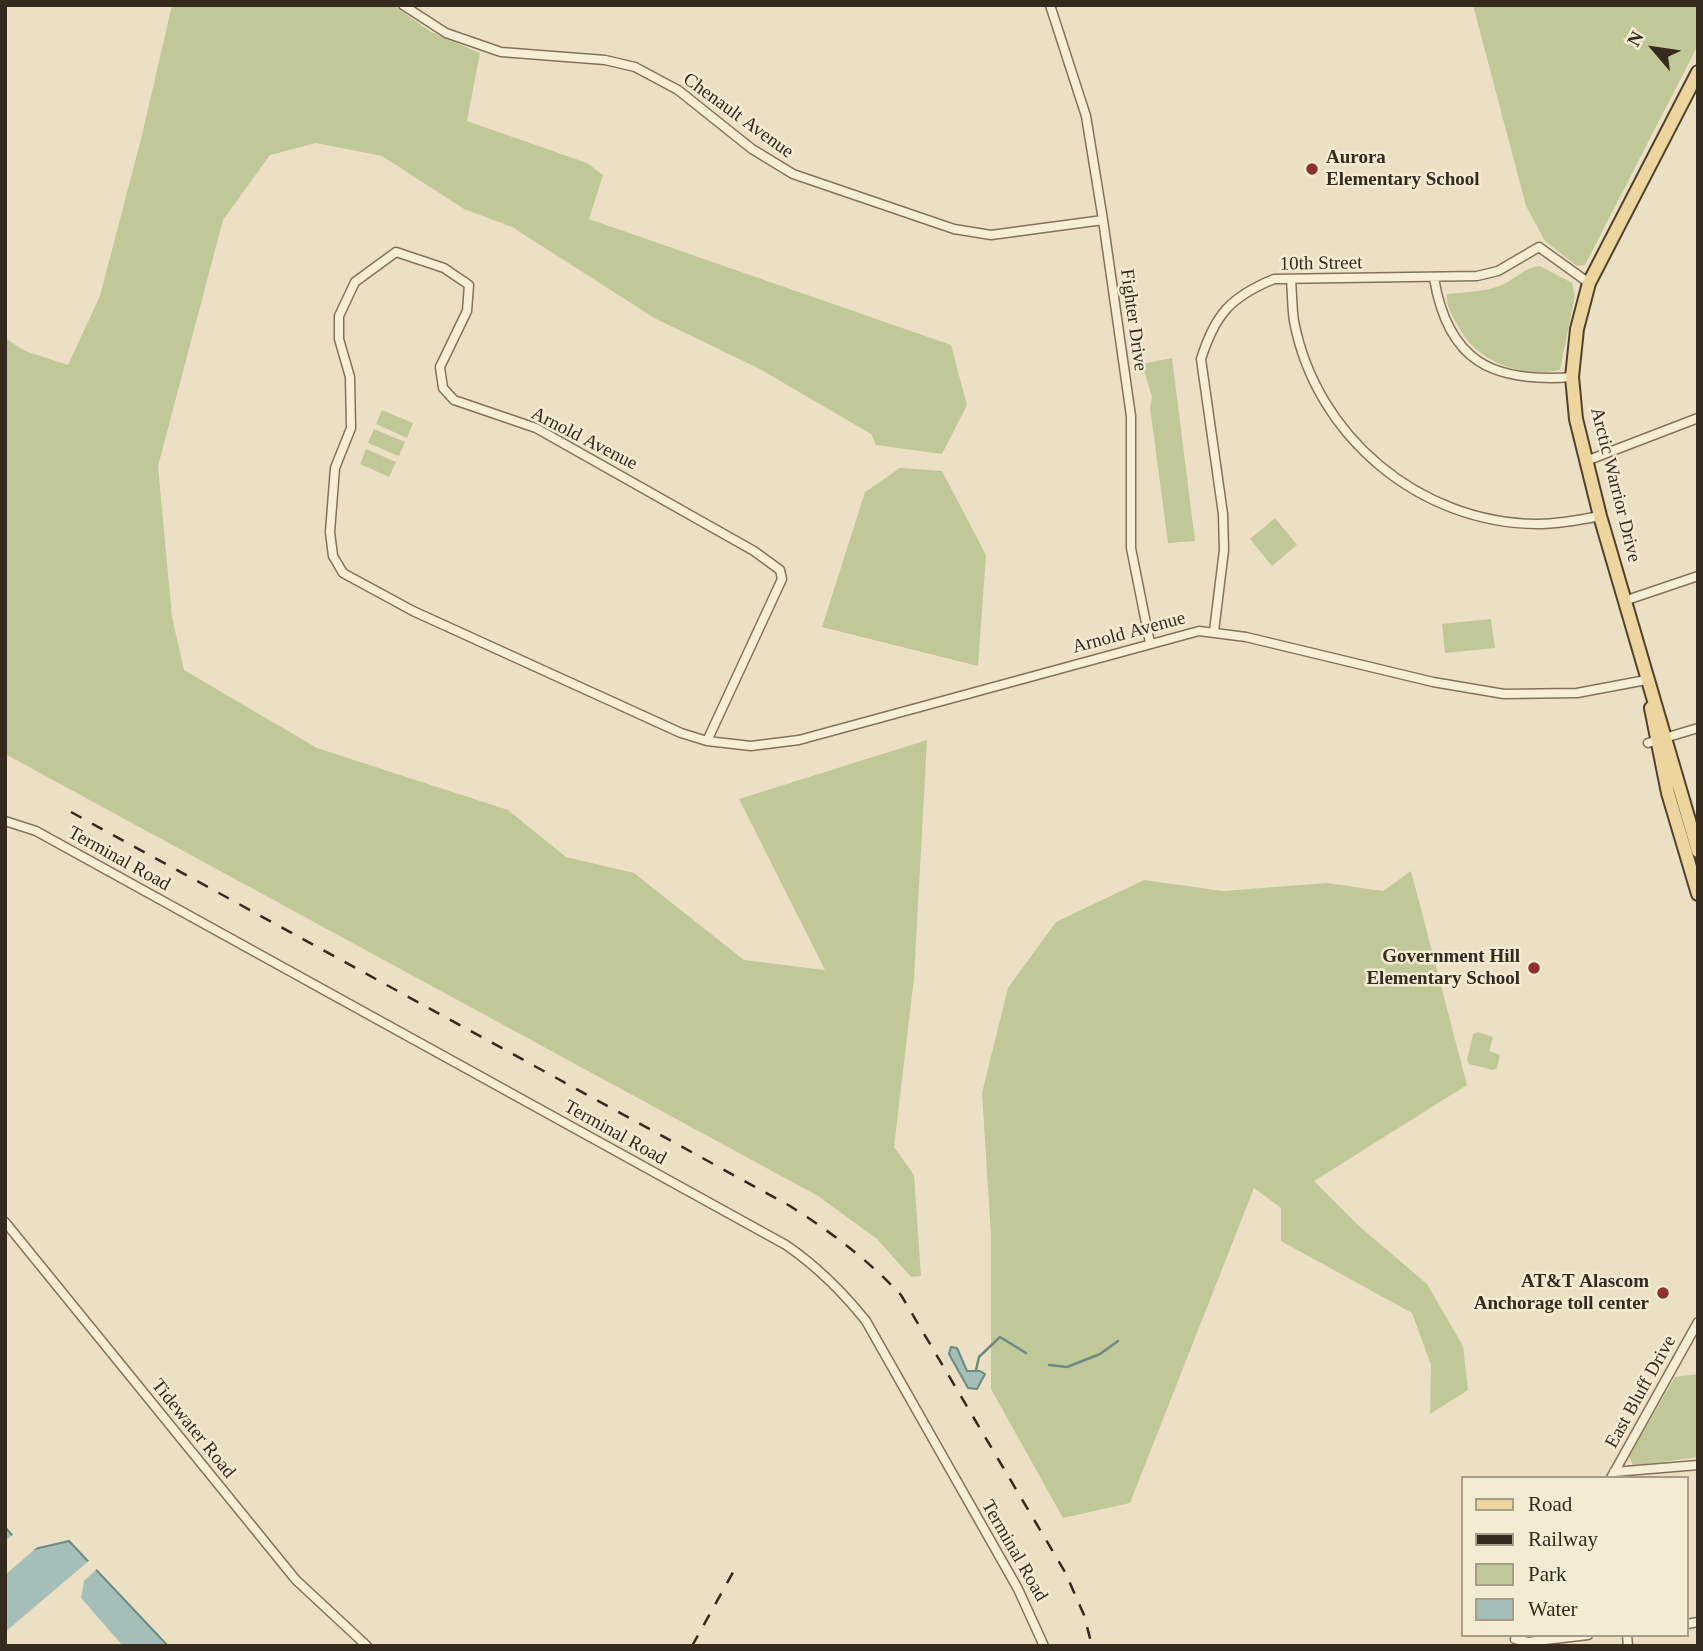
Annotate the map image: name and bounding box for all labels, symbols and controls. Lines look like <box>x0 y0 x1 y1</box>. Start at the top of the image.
north arrow <box>1619 14 1689 84</box>
text: N <box>1623 27 1648 50</box>
street label: Chenault Avenue <box>678 68 798 164</box>
place label: Aurora Elementary School <box>1326 147 1480 191</box>
marker: Aurora Elementary School <box>1304 161 1320 177</box>
street label: 10th Street <box>1279 252 1363 276</box>
street label: Fighter Drive <box>1115 267 1151 373</box>
street label: Arnold Avenue <box>527 402 641 476</box>
street label: Arctic Warrior Drive <box>1585 405 1645 565</box>
street label: Arnold Avenue <box>1070 607 1188 659</box>
street label: Terminal Road <box>64 822 174 896</box>
place label: Government Hill Elementary School <box>1366 946 1520 990</box>
marker: Government Hill Elementary School <box>1526 960 1542 976</box>
street label: Terminal Road <box>560 1096 670 1170</box>
place label: AT&T Alascom Anchorage toll center <box>1474 1271 1649 1315</box>
marker: AT&T Alascom Anchorage toll center <box>1655 1285 1671 1301</box>
street label: East Bluff Drive <box>1601 1332 1681 1452</box>
street label: Tidewater Road <box>146 1375 240 1483</box>
legend <box>1462 1476 1689 1637</box>
text: Road <box>1528 1492 1572 1516</box>
street label: Terminal Road <box>976 1496 1052 1606</box>
text: Railway <box>1528 1527 1598 1551</box>
text: Park <box>1528 1562 1567 1586</box>
text: Water <box>1528 1597 1578 1621</box>

